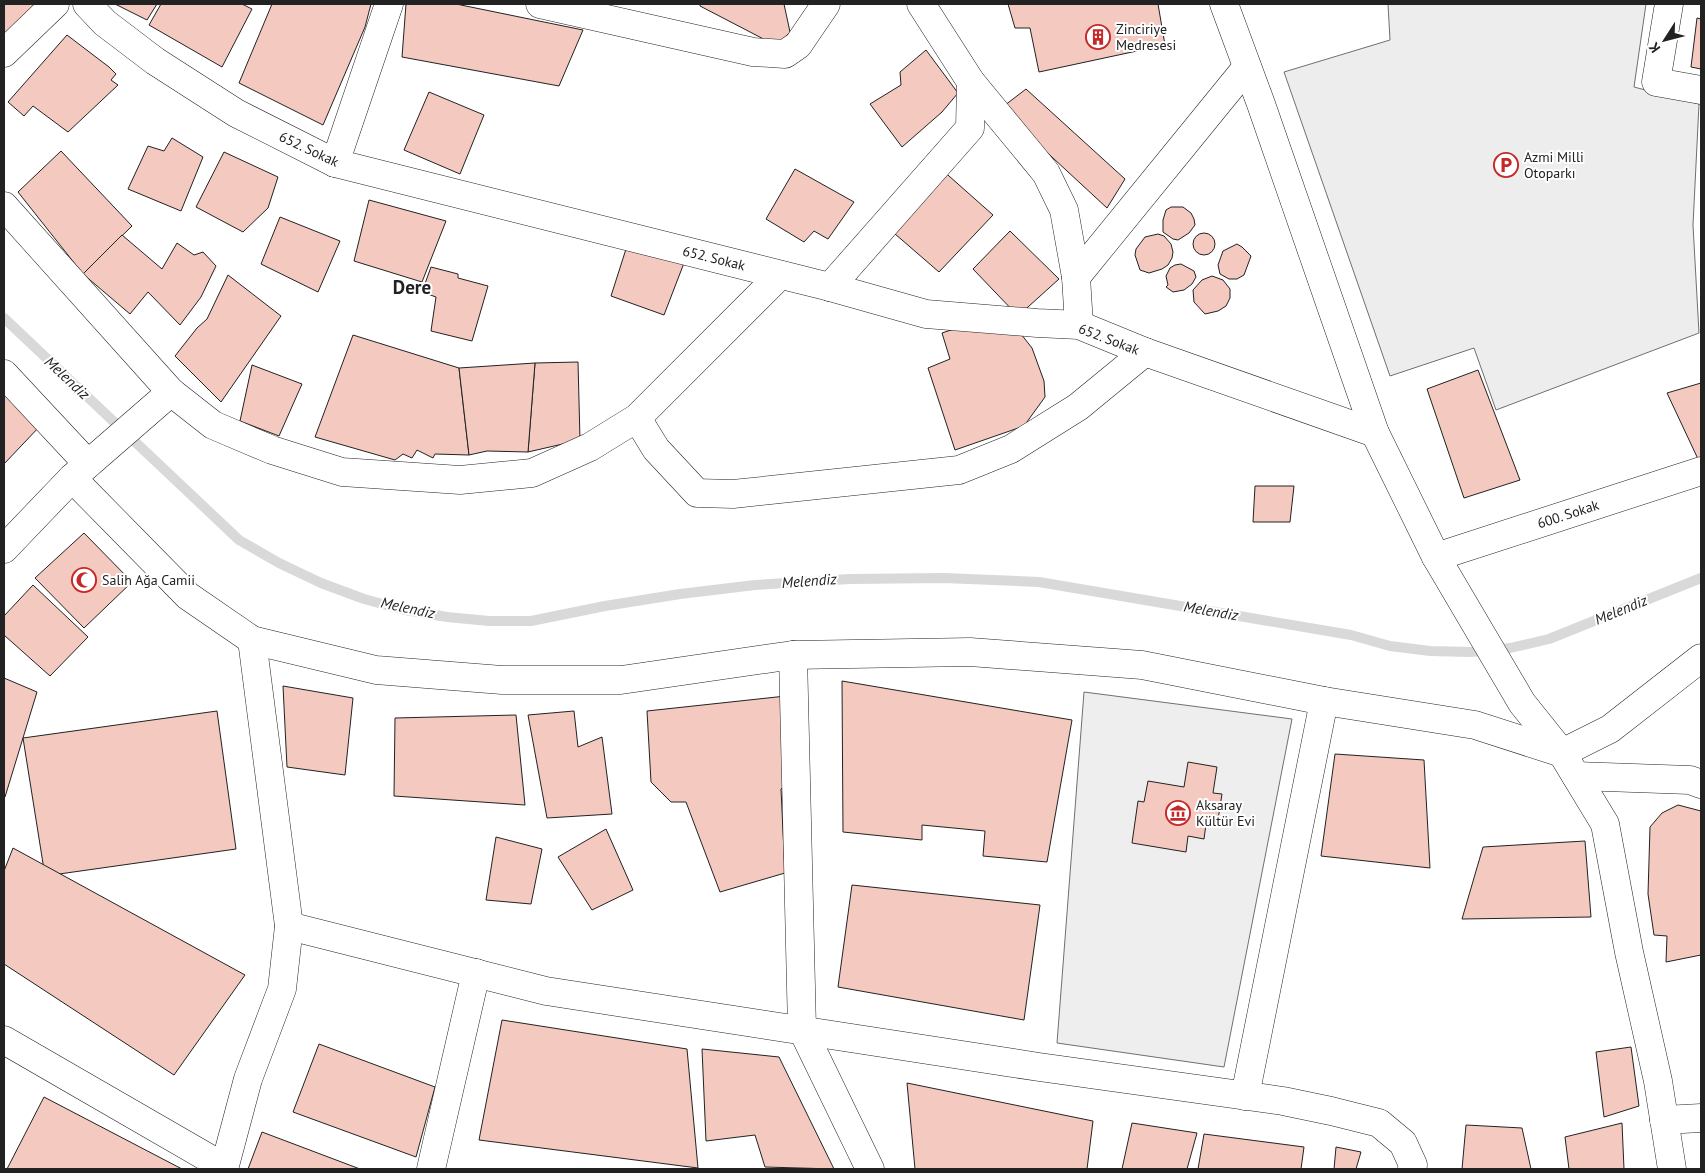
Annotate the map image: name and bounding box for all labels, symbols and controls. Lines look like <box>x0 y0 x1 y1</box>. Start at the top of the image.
north arrow <box>1640 15 1690 65</box>
place label: Zinciriye Medresesi <box>1116 20 1176 54</box>
building icon: Zinciriye Medresesi <box>1085 24 1111 50</box>
text: K <box>1644 39 1664 56</box>
street label: 652. Sokak <box>276 127 342 171</box>
place label: Azmi Milli Otoparkı <box>1524 148 1584 182</box>
parking icon: Azmi Milli Otoparkı <box>1493 152 1519 178</box>
street label: 652. Sokak <box>681 242 747 275</box>
district label: Dere <box>393 275 431 299</box>
street label: 652. Sokak <box>1076 319 1142 359</box>
water label: Melendiz <box>41 352 94 404</box>
street label: 600. Sokak <box>1535 495 1601 532</box>
mosque icon: Salih Ağa Camii <box>71 567 97 593</box>
water label: Melendiz <box>781 569 838 592</box>
place label: Salih Ağa Camii <box>102 571 195 589</box>
water label: Melendiz <box>1592 590 1650 629</box>
water label: Melendiz <box>379 592 438 623</box>
water label: Melendiz <box>1182 596 1240 625</box>
place label: Aksaray Kültür Evi <box>1196 796 1255 830</box>
museum icon: Aksaray Kültür Evi <box>1165 800 1191 826</box>

